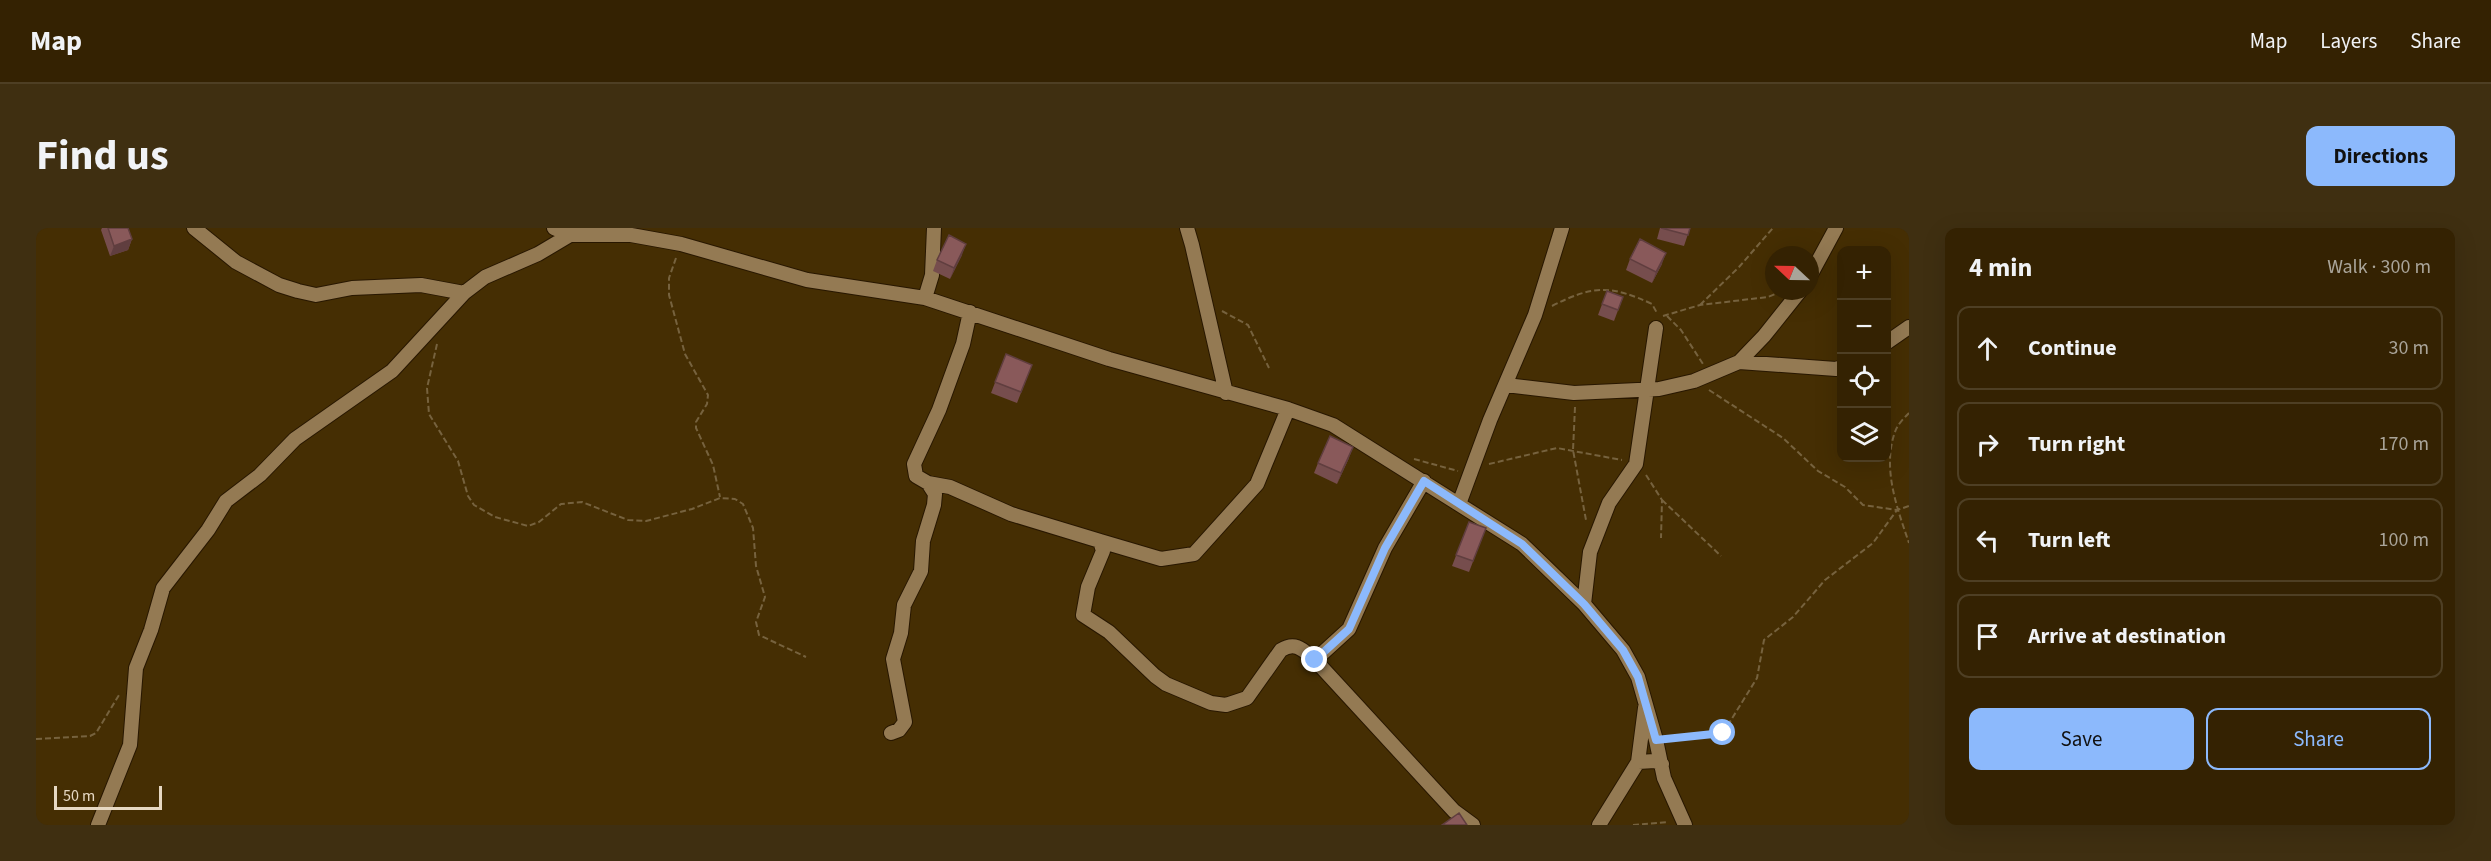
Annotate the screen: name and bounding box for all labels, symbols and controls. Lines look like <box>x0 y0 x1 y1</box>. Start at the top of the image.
text: Map <box>30 21 82 61</box>
text: Map <box>2250 26 2287 56</box>
text: Layers <box>2320 26 2377 56</box>
text: Share <box>2410 26 2461 56</box>
text: Find us <box>36 126 169 186</box>
button: Directions <box>2306 126 2455 186</box>
north arrow <box>1765 246 1819 300</box>
map controls <box>1837 246 1891 462</box>
button: + <box>1837 246 1891 300</box>
text: 4 min <box>1969 249 2032 286</box>
text: Walk · 300 m <box>2327 253 2431 281</box>
button: − <box>1837 300 1891 354</box>
icon: ahead <box>1971 332 2004 365</box>
text: Continue <box>2028 332 2117 364</box>
text: 30 m <box>2389 334 2429 362</box>
button: locate <box>1837 354 1891 408</box>
button: layers <box>1837 408 1891 462</box>
icon: right <box>1971 428 2004 461</box>
text: Turn right <box>2028 428 2125 460</box>
text: 170 m <box>2379 430 2429 458</box>
icon: left <box>1971 524 2004 557</box>
text: Turn left <box>2028 524 2110 556</box>
text: 100 m <box>2379 526 2429 554</box>
icon: arrive <box>1971 620 2004 653</box>
text: Arrive at destination <box>2028 620 2226 652</box>
route end <box>1301 646 1327 672</box>
button: Save <box>1969 708 2194 770</box>
button: Share <box>2206 708 2431 770</box>
route start <box>1709 719 1735 745</box>
scale bar <box>54 783 162 810</box>
text: 50 m <box>63 785 95 807</box>

